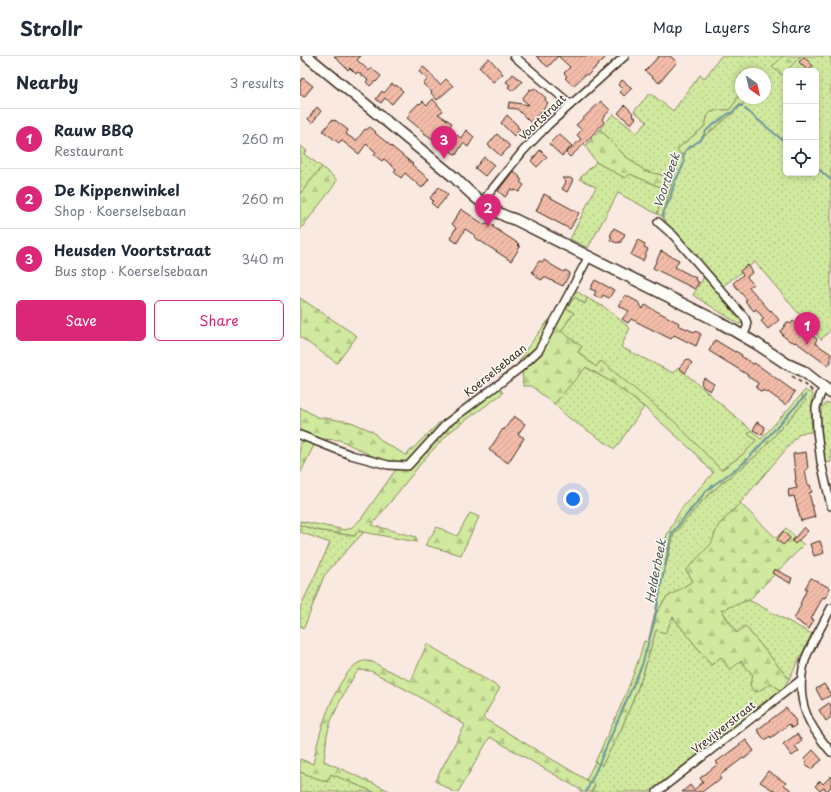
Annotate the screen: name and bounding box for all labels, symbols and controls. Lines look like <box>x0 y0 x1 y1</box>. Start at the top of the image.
text: Strollr <box>20 14 83 42</box>
text: Map <box>653 17 683 38</box>
text: Layers <box>705 17 750 38</box>
text: Share <box>772 17 811 38</box>
north arrow <box>735 68 771 104</box>
map controls <box>783 68 819 176</box>
button: + <box>783 68 819 104</box>
text: Nearby <box>16 69 78 95</box>
text: 3 results <box>230 73 284 92</box>
street label: Voortstraat <box>515 90 570 144</box>
button: − <box>783 104 819 140</box>
text: Rauw BBQ <box>54 118 134 141</box>
pin: 3 <box>431 126 457 159</box>
text: 1 <box>26 129 32 148</box>
text: 260 m <box>242 129 284 148</box>
button: locate <box>783 140 819 176</box>
text: Restaurant <box>54 141 124 160</box>
water label: Voortbeek <box>648 149 684 210</box>
text: De Kippenwinkel <box>54 178 180 201</box>
text: 2 <box>24 189 34 208</box>
text: 260 m <box>242 189 284 208</box>
pin: 2 <box>475 194 501 227</box>
text: Shop · Koerselsebaan <box>54 201 186 220</box>
text: Heusden Voortstraat <box>54 238 211 261</box>
text: 3 <box>25 249 33 268</box>
text: 340 m <box>241 249 284 268</box>
text: Bus stop · Koerselsebaan <box>54 261 208 280</box>
button: Save <box>16 300 146 341</box>
button: Share <box>154 300 284 341</box>
pin: 1 <box>794 312 820 345</box>
street label: Koerselsebaan <box>460 339 530 401</box>
your location <box>563 489 583 509</box>
water label: Helderbeek <box>640 537 670 605</box>
street label: Vrevijverstraat <box>687 696 759 758</box>

